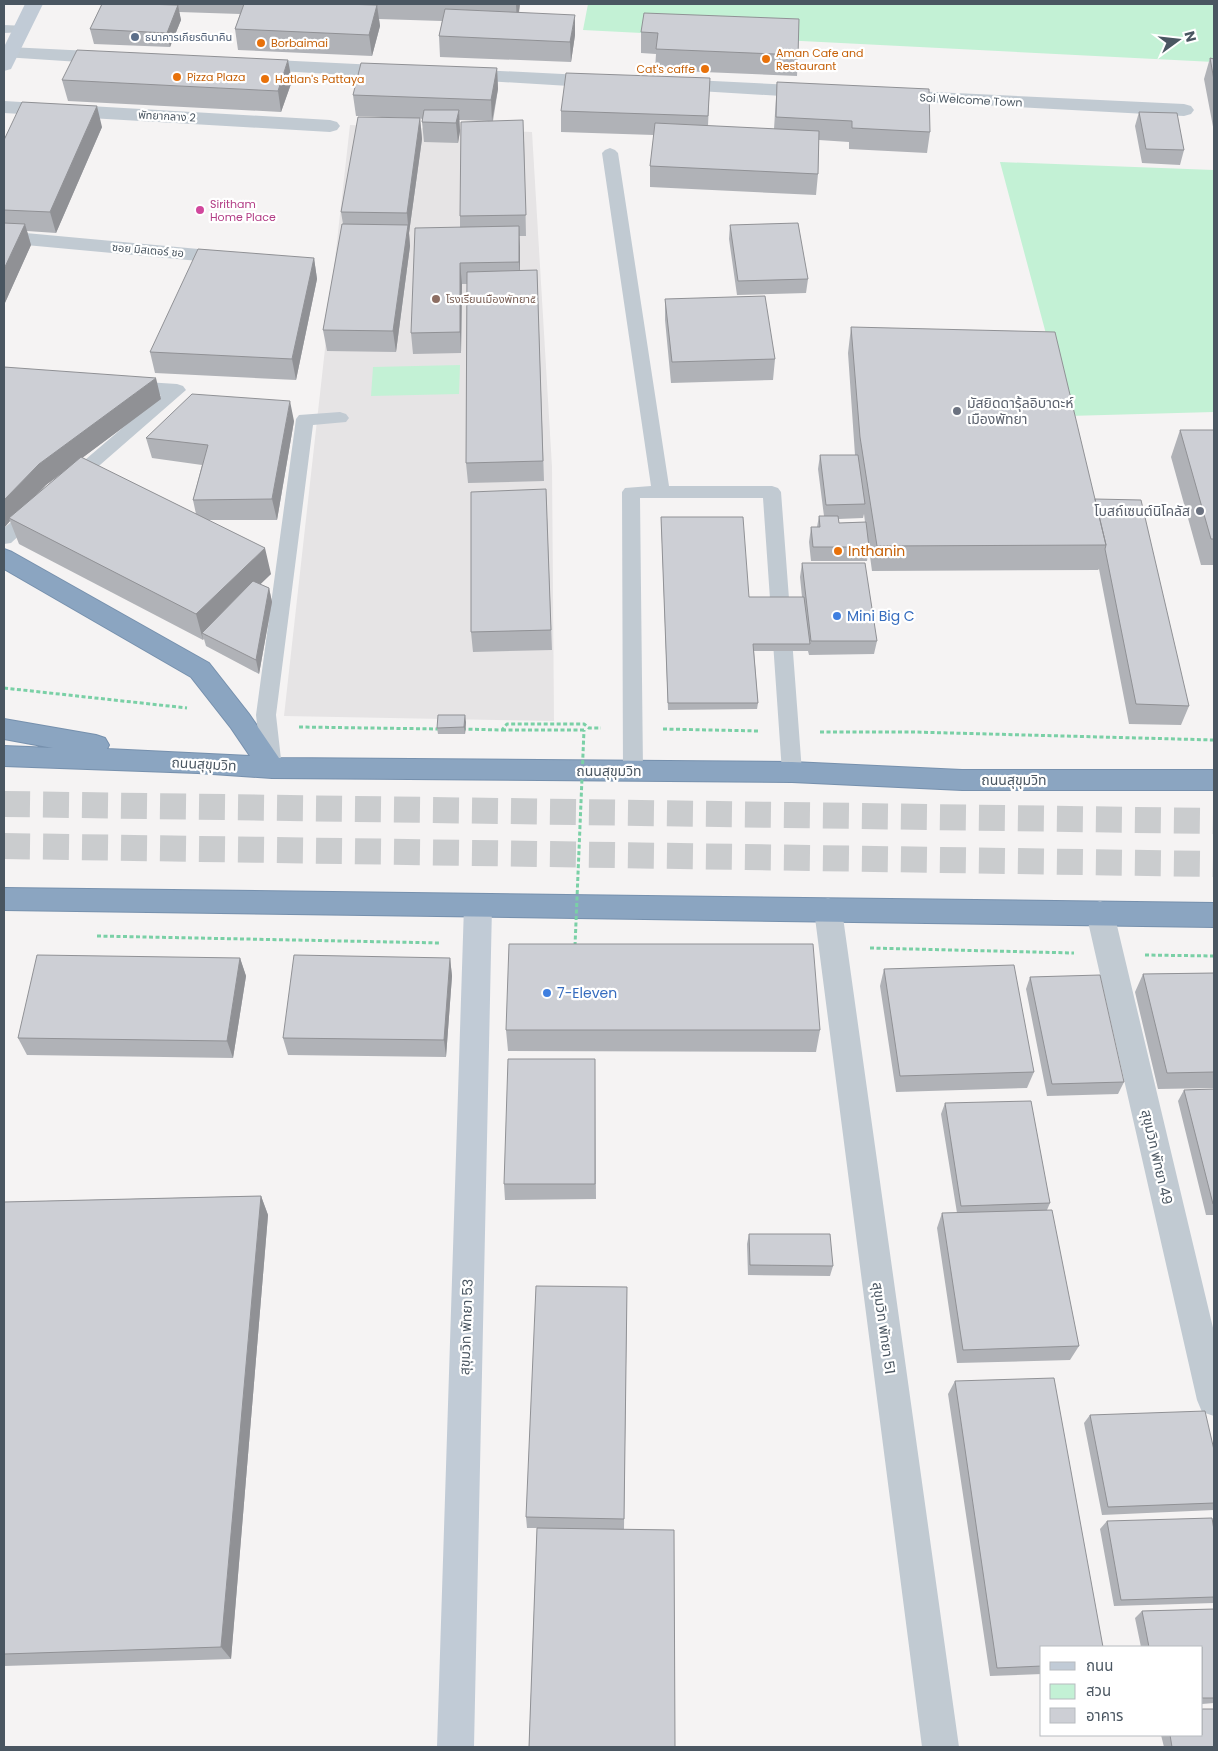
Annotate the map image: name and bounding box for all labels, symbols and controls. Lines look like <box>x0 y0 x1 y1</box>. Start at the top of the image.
north arrow <box>1153 15 1203 65</box>
place label: ธนาคารเกียรตินาคิน <box>145 29 232 45</box>
text: N <box>1180 29 1202 44</box>
marker: ธนาคารเกียรตินาคิน <box>129 31 141 43</box>
place label: Borbaimai <box>271 35 328 51</box>
marker: Borbaimai <box>255 37 267 49</box>
place label: Aman Cafe and Restaurant <box>776 45 863 74</box>
marker: Aman Cafe and Restaurant <box>760 53 772 65</box>
place label: Cat's caffe <box>636 61 695 77</box>
marker: Cat's caffe <box>699 63 711 75</box>
place label: Pizza Plaza <box>187 69 245 85</box>
marker: Pizza Plaza <box>171 71 183 83</box>
place label: Hatlan's Pattaya <box>275 71 365 87</box>
marker: Hatlan's Pattaya <box>259 73 271 85</box>
street label: Soi Welcome Town <box>919 89 1023 111</box>
street label: พัทยากลาง 2 <box>138 106 196 126</box>
place label: Siritham Home Place <box>210 196 276 225</box>
marker: Siritham Home Place <box>194 204 206 216</box>
street label: ซอย มิสเตอร์ ชอ <box>111 239 185 261</box>
place label: โรงเรียนเมืองพัทยา๕ <box>446 291 536 307</box>
marker: โรงเรียนเมืองพัทยา๕ <box>430 293 442 305</box>
place label: มัสยิดดารุ้ลอิบาดะห์ เมืองพัทยา <box>967 393 1074 429</box>
marker: มัสยิดดารุ้ลอิบาดะห์ เมืองพัทยา <box>951 405 963 417</box>
place label: โบสถ์เซนต์นิโคลัส <box>1094 501 1190 521</box>
marker: โบสถ์เซนต์นิโคลัส <box>1194 505 1206 517</box>
place label: Inthanin <box>848 541 905 561</box>
marker: Inthanin <box>832 545 844 557</box>
place label: Mini Big C <box>847 606 915 626</box>
marker: Mini Big C <box>831 610 843 622</box>
street label: ถนนสุขุมวิท <box>171 752 237 776</box>
street label: ถนนสุขุมวิท <box>576 761 642 781</box>
street label: ถนนสุขุมวิท <box>981 770 1047 790</box>
place label: 7-Eleven <box>557 983 617 1003</box>
marker: 7-Eleven <box>541 987 553 999</box>
street label: สุขุมวิท พัทยา 49 <box>1136 1107 1178 1207</box>
street label: สุขุมวิท พัทยา 53 <box>454 1278 478 1376</box>
street label: สุขุมวิท พัทยา 51 <box>868 1281 900 1375</box>
legend <box>1040 1646 1203 1736</box>
text: ถนน <box>1086 1655 1113 1676</box>
text: สวน <box>1086 1680 1111 1701</box>
text: อาคาร <box>1086 1705 1123 1726</box>

